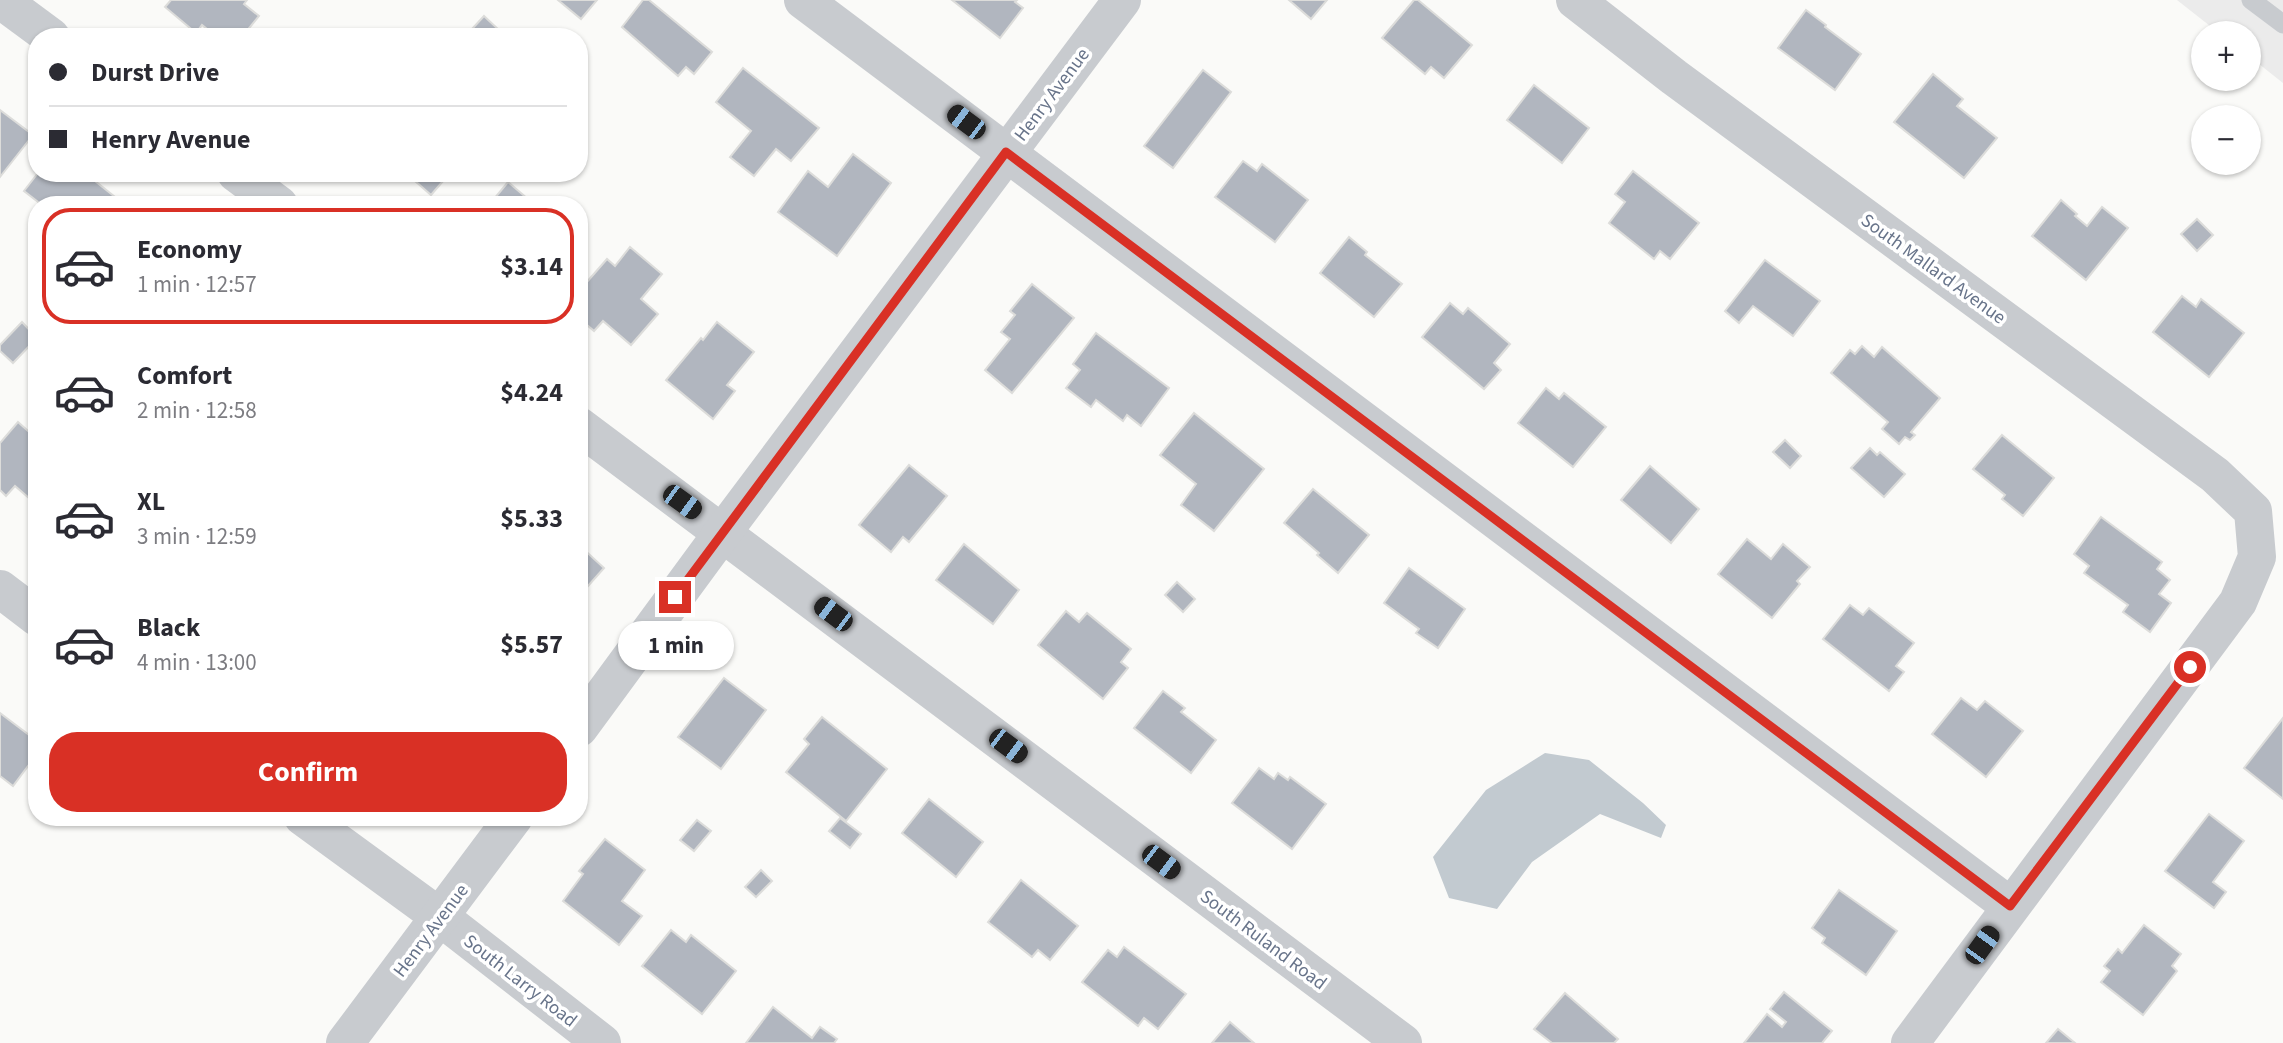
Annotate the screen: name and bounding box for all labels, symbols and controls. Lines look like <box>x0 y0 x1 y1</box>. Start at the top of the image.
map controls <box>2191 21 2261 175</box>
button: + <box>2191 21 2261 91</box>
street label: Henry Avenue <box>1008 43 1096 147</box>
text: Durst Drive <box>91 54 219 91</box>
car <box>943 101 990 143</box>
button: − <box>2191 105 2261 175</box>
text: Henry Avenue <box>91 121 251 158</box>
street label: South Mallard Avenue <box>1855 207 2011 331</box>
text: Economy <box>137 231 242 268</box>
icon: car <box>53 235 116 298</box>
text: $3.14 <box>500 248 563 285</box>
text: 1 min · 12:57 <box>137 268 257 301</box>
text: Comfort <box>137 357 232 394</box>
icon: car <box>53 361 116 424</box>
text: $4.24 <box>500 374 563 411</box>
text: 2 min · 12:58 <box>137 394 257 427</box>
car <box>659 481 706 523</box>
text: XL <box>137 483 165 520</box>
icon: car <box>53 487 116 550</box>
text: $5.33 <box>500 500 563 537</box>
text: 3 min · 12:59 <box>137 520 257 553</box>
route end <box>659 581 691 613</box>
car <box>810 593 857 635</box>
text: Black <box>137 609 200 646</box>
icon: car <box>53 613 116 676</box>
callout: 1 min <box>617 622 733 670</box>
text: $5.57 <box>500 626 563 663</box>
text: 1 min <box>648 629 704 662</box>
text: 4 min · 13:00 <box>137 646 257 679</box>
route start <box>2174 651 2206 683</box>
car <box>985 725 1032 767</box>
button: Confirm <box>49 732 567 812</box>
car <box>1138 841 1185 883</box>
street label: Henry Avenue <box>387 879 475 983</box>
street label: South Ruland Road <box>1194 884 1332 997</box>
car <box>1962 922 2003 968</box>
street label: South Larry Road <box>458 928 582 1034</box>

